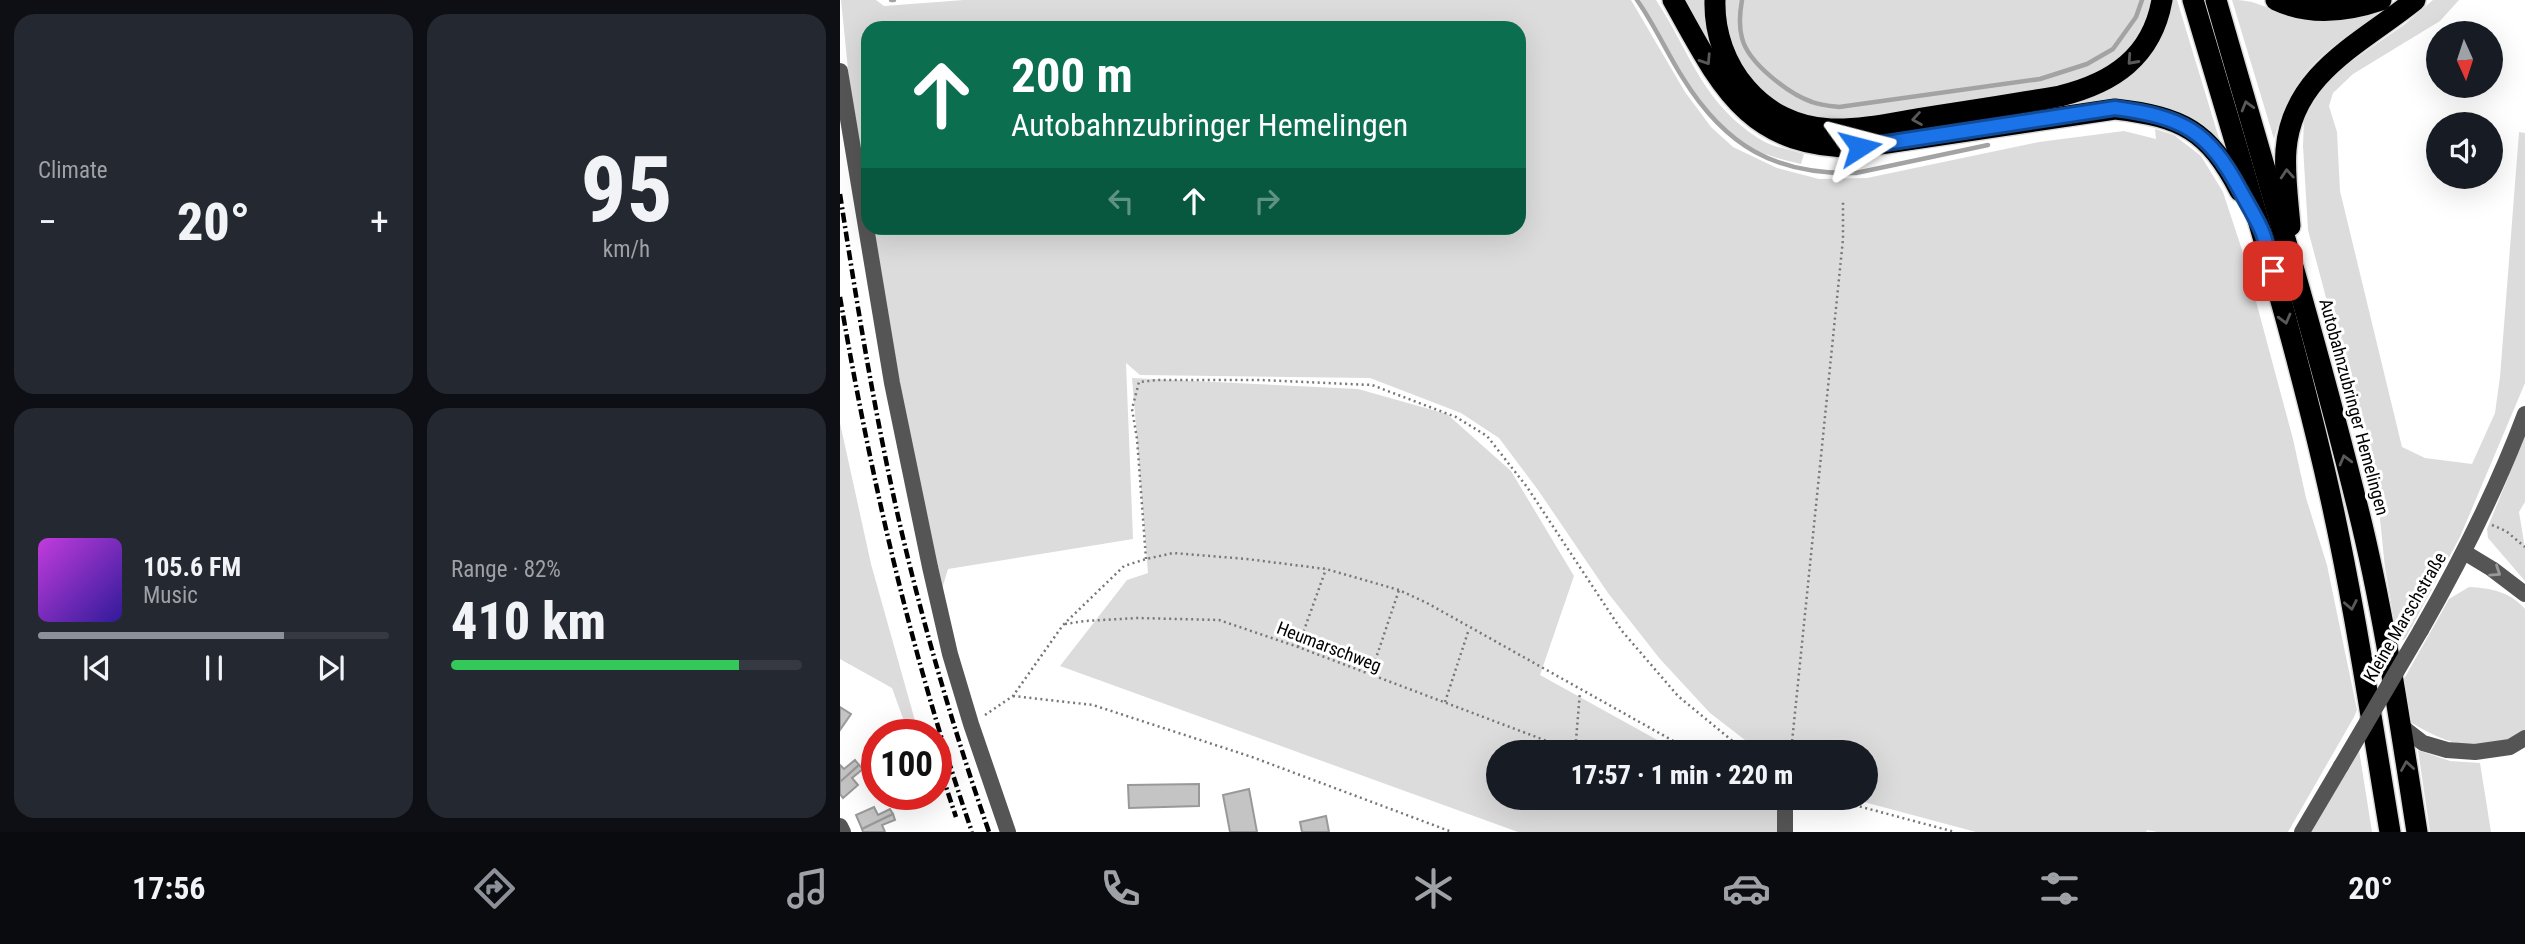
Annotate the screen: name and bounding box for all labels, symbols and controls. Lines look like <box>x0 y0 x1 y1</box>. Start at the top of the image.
north arrow <box>2426 21 2502 98</box>
map controls <box>2426 21 2503 189</box>
text: 200 m <box>1011 47 1133 104</box>
icon: ahead <box>896 49 987 140</box>
one-way arrow <box>2128 51 2140 64</box>
one-way arrow <box>1698 52 1711 65</box>
one-way arrow <box>2240 100 2255 112</box>
text: Autobahnzubringer Hemelingen <box>1011 106 1408 144</box>
position arrow <box>1823 110 1897 184</box>
one-way arrow <box>1911 111 1923 126</box>
button: sound <box>2426 112 2503 189</box>
text: 95 <box>581 137 672 243</box>
text: Climate <box>38 157 108 184</box>
one-way arrow <box>2279 168 2294 179</box>
icon: left <box>1102 182 1140 220</box>
icon: ahead <box>1175 182 1213 220</box>
icon: right <box>1248 182 1286 220</box>
text: 20° <box>177 192 250 253</box>
text: − <box>38 200 57 244</box>
text: + <box>370 200 389 244</box>
text: km/h <box>603 236 650 263</box>
pin <box>2243 241 2303 301</box>
icon: arrive <box>2254 252 2292 290</box>
street label: Autobahnzubringer Hemelingen <box>2315 296 2394 518</box>
one-way arrow <box>2277 313 2292 325</box>
one-way arrow <box>2339 454 2353 466</box>
street label: Kleine Marschstraße <box>2359 548 2450 685</box>
text: 105.6 FM <box>143 552 241 582</box>
text: Range · 82% <box>451 556 561 583</box>
one-way arrow <box>2488 564 2501 577</box>
text: Music <box>143 582 198 609</box>
text: 410 km <box>451 591 606 652</box>
one-way arrow <box>2342 599 2357 611</box>
street label: Heumarschweg <box>1274 617 1384 676</box>
icon: previous <box>78 649 116 687</box>
icon: pause <box>195 649 233 687</box>
icon: next <box>312 649 350 687</box>
speed limit sign: 100 <box>861 719 952 810</box>
text: 17:57 · 1 min · 220 m <box>1571 760 1793 790</box>
one-way arrow <box>2400 760 2415 772</box>
icon: directions <box>470 864 519 913</box>
icon: music <box>783 864 832 913</box>
icon: phone <box>1096 864 1145 913</box>
icon: climate <box>1409 864 1458 913</box>
icon: car <box>1722 864 1771 913</box>
icon: filters <box>2035 864 2084 913</box>
text: 17:56 <box>132 869 205 907</box>
text: 20° <box>2348 869 2393 907</box>

